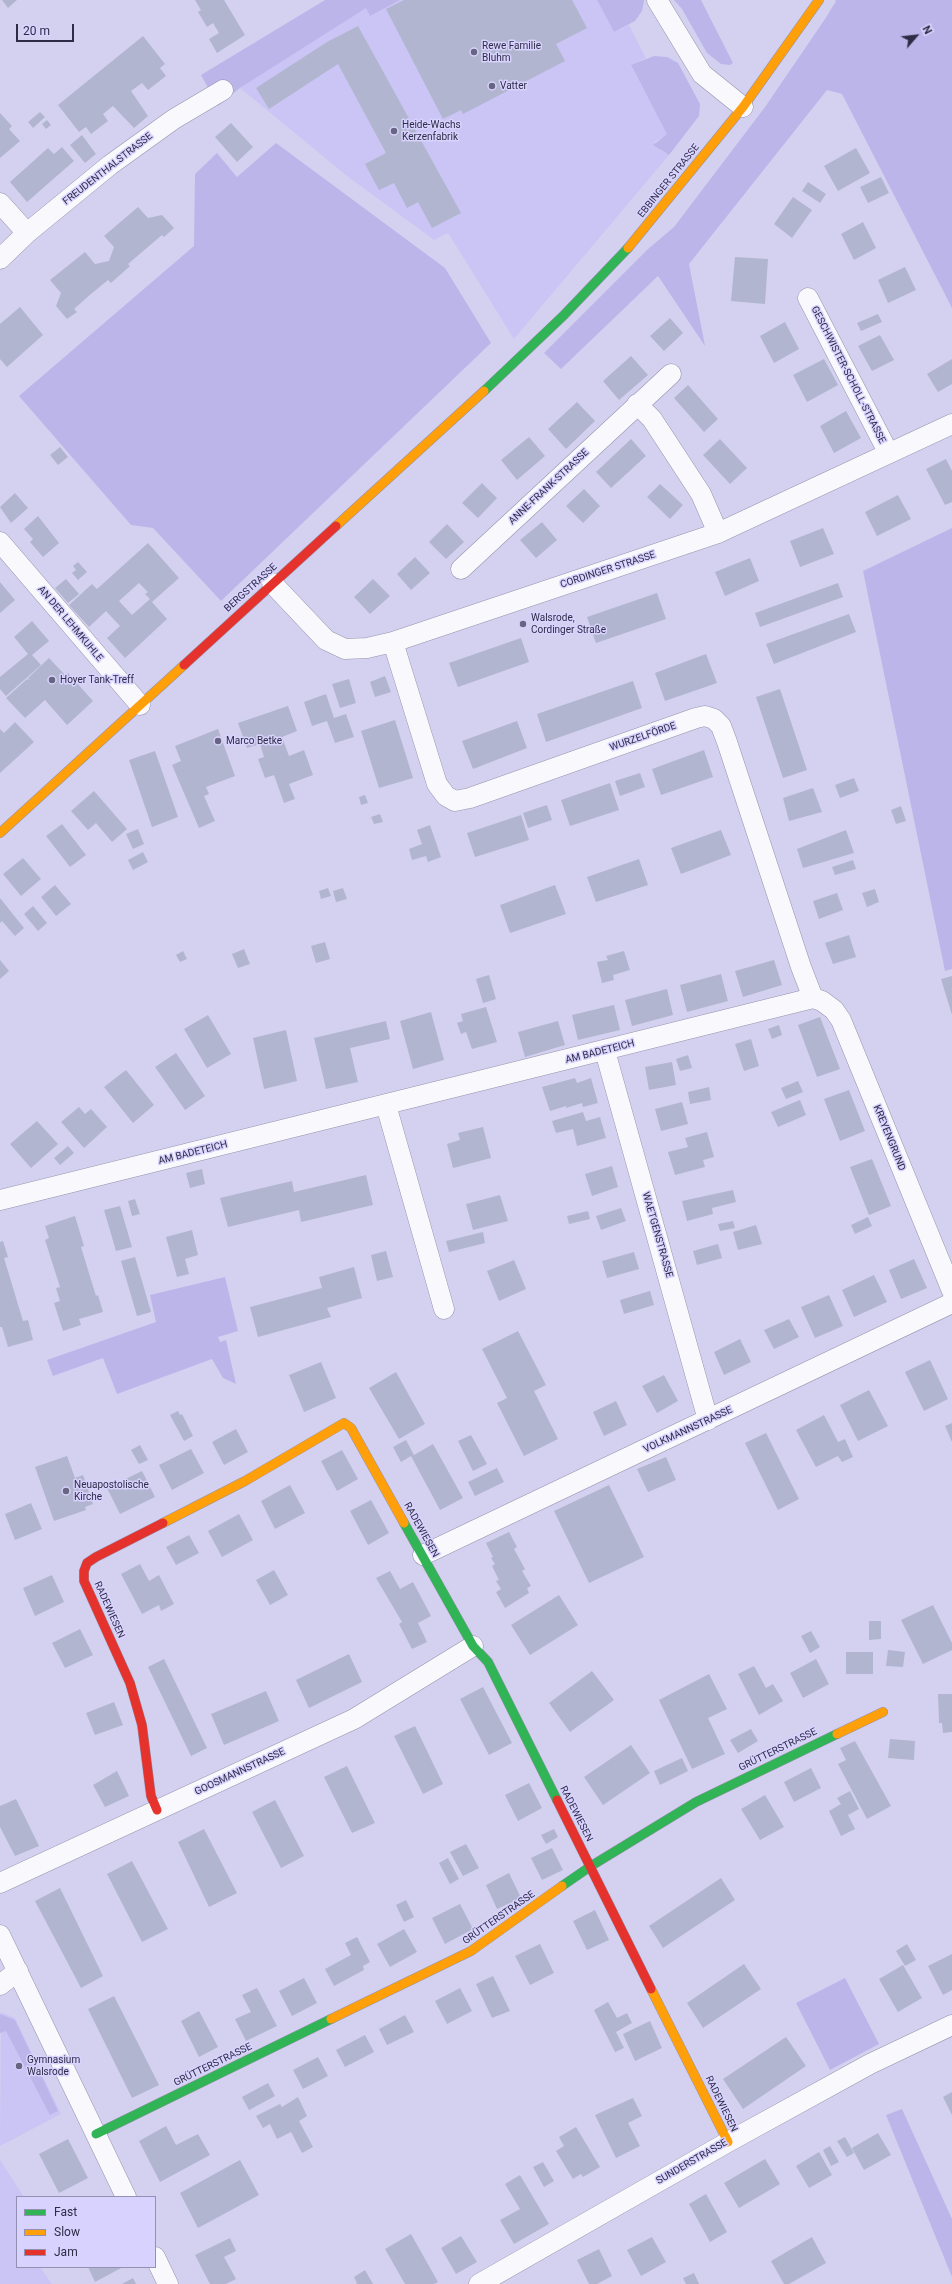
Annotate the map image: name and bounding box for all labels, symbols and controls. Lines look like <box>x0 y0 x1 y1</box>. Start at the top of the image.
scale bar <box>18 16 76 42</box>
north arrow <box>896 16 936 56</box>
text: 20 m <box>23 24 50 38</box>
text: N <box>919 24 935 37</box>
place label: Rewe Familie Bluhm <box>482 40 541 64</box>
marker: Rewe Familie Bluhm <box>469 47 479 57</box>
place label: Vatter <box>500 80 527 92</box>
marker: Vatter <box>487 81 497 91</box>
place label: Heide-Wachs Kerzenfabrik <box>402 119 461 142</box>
marker: Heide-Wachs Kerzenfabrik <box>389 126 399 136</box>
street label: FREUDENTHALSTRASSE <box>61 130 155 208</box>
street label: EBBINGER STRASSE <box>636 142 702 220</box>
street label: GESCHWISTER-SCHOLL-STRASSE <box>808 304 888 446</box>
street label: ANNE-FRANK-STRASSE <box>506 447 592 527</box>
street label: CORDINGER STRASSE <box>559 549 657 591</box>
street label: BERGSTRASSE <box>222 561 280 615</box>
street label: AN DER LEHMKUHLE <box>35 584 105 664</box>
place label: Walsrode, Cordinger Straße <box>531 612 606 636</box>
marker: Walsrode, Cordinger Straße <box>518 619 528 629</box>
place label: Hoyer Tank-Treff <box>60 674 134 686</box>
marker: Hoyer Tank-Treff <box>47 675 57 685</box>
street label: WURZELFÖRDE <box>608 720 678 754</box>
place label: Marco Betke <box>226 735 282 747</box>
marker: Marco Betke <box>213 736 223 746</box>
street label: AM BADETEICH <box>564 1038 636 1066</box>
street label: KREYENGRUND <box>870 1103 908 1173</box>
street label: AM BADETEICH <box>157 1139 229 1167</box>
street label: WAETGENSTRASSE <box>639 1191 675 1279</box>
street label: VOLKMANNSTRASSE <box>642 1404 734 1456</box>
place label: Neuapostolische Kirche <box>74 1479 149 1502</box>
marker: Neuapostolische Kirche <box>61 1486 71 1496</box>
street label: RADEWIESEN <box>401 1500 441 1560</box>
street label: RADEWIESEN <box>91 1580 127 1640</box>
street label: GRÜTTERSTRASSE <box>737 1726 819 1774</box>
street label: GOOSMANNSTRASSE <box>193 1746 287 1798</box>
street label: RADEWIESEN <box>557 1784 595 1844</box>
street label: GRÜTTERSTRASSE <box>461 1889 537 1947</box>
street label: GRÜTTERSTRASSE <box>172 2041 254 2089</box>
place label: Gymnasium Walsrode <box>27 2054 80 2078</box>
marker: Gymnasium Walsrode <box>14 2061 24 2071</box>
street label: RADEWIESEN <box>702 2074 740 2134</box>
street label: SUNDERSTRASSE <box>654 2137 730 2187</box>
legend <box>16 2196 156 2268</box>
text: Fast <box>54 2205 77 2219</box>
text: Slow <box>54 2225 80 2239</box>
text: Jam <box>54 2245 78 2259</box>

